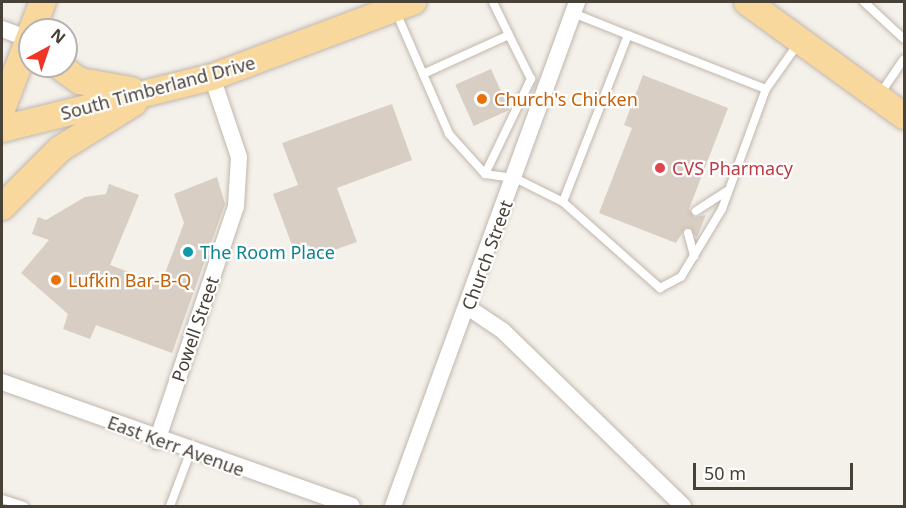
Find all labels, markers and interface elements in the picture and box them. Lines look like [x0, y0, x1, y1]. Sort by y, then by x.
north arrow [18, 18, 78, 78]
text: N [46, 23, 70, 48]
street label: South Timberland Drive [58, 52, 258, 124]
place label: Church's Chicken [494, 88, 638, 110]
marker: Church's Chicken [475, 92, 489, 106]
place label: CVS Pharmacy [672, 157, 793, 179]
marker: CVS Pharmacy [653, 161, 667, 175]
street label: Church Street [457, 197, 517, 313]
place label: The Room Place [200, 241, 335, 263]
marker: The Room Place [181, 245, 195, 259]
place label: Lufkin Bar-B-Q [68, 269, 191, 291]
marker: Lufkin Bar-B-Q [49, 273, 63, 287]
street label: Powell Street [167, 274, 223, 384]
street label: East Kerr Avenue [105, 411, 247, 481]
scale bar [696, 451, 856, 489]
text: 50 m [704, 461, 746, 485]

